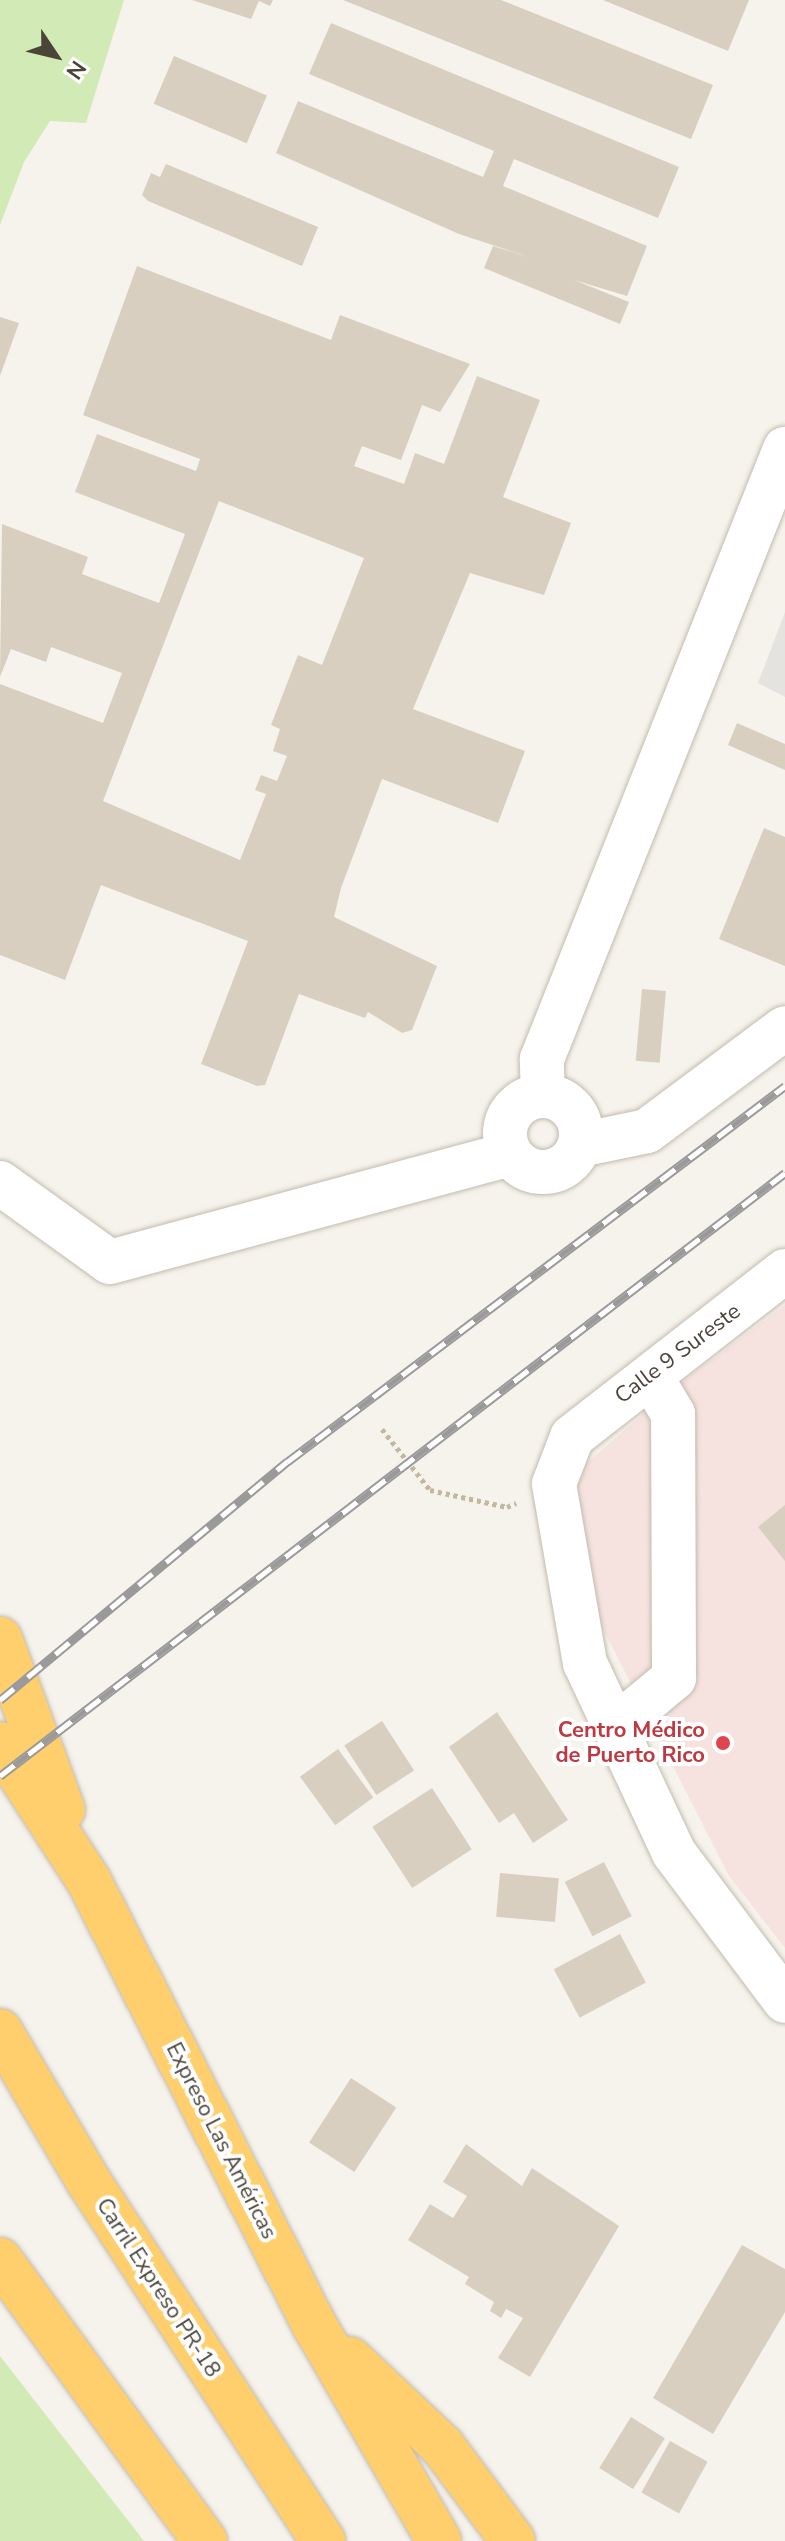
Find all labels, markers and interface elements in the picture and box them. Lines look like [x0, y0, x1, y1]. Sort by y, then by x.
north arrow [16, 16, 96, 96]
text: N [59, 54, 93, 85]
street label: Calle 9 Sureste [610, 1298, 746, 1410]
place label: Centro Médico de Puerto Rico [555, 1717, 705, 1768]
marker: Centro Médico de Puerto Rico [712, 1732, 734, 1754]
street label: Expreso Las Américas [160, 2038, 282, 2244]
street label: Carril Expreso PR-18 [90, 2193, 226, 2383]

